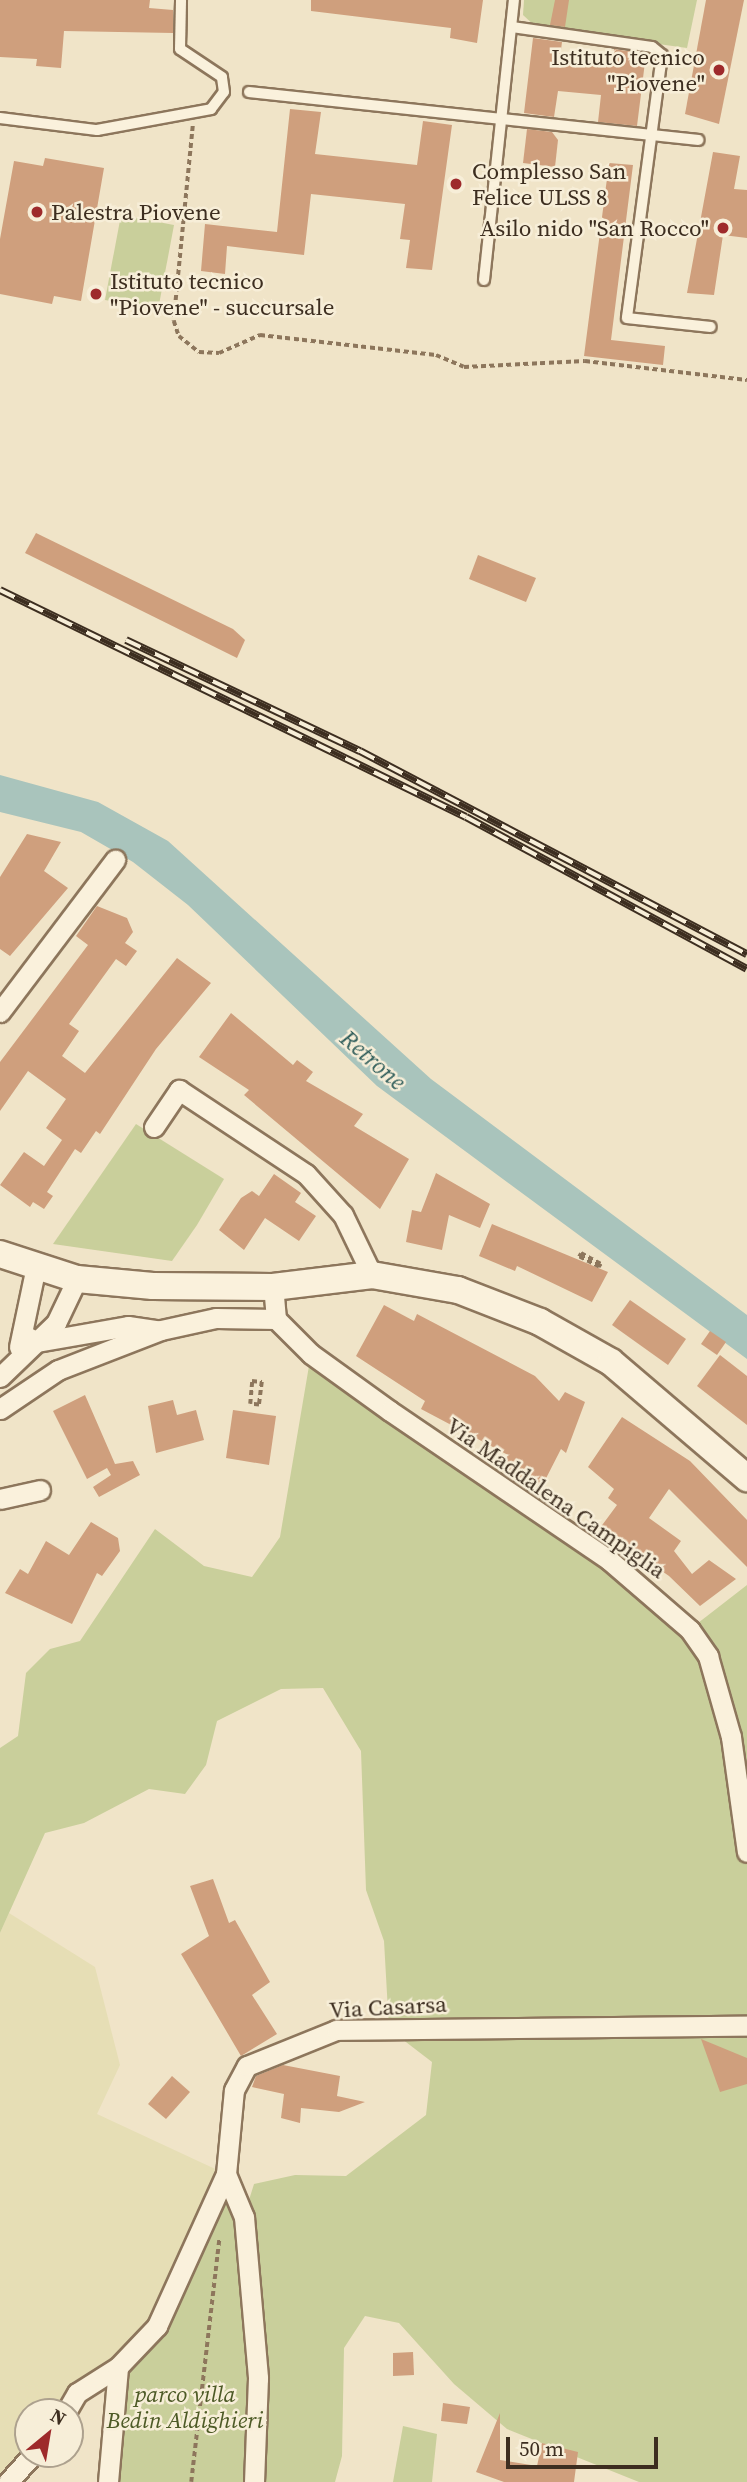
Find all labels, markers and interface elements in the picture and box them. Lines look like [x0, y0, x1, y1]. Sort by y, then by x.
place label: Istituto tecnico "Piovene" [551, 43, 705, 97]
marker: Istituto tecnico "Piovene" [711, 62, 727, 78]
place label: Complesso San Felice ULSS 8 [472, 157, 627, 211]
marker: Complesso San Felice ULSS 8 [446, 174, 466, 194]
place label: Palestra Piovene [51, 198, 221, 226]
marker: Palestra Piovene [29, 204, 45, 220]
place label: Asilo nido "San Rocco" [480, 214, 709, 242]
marker: Asilo nido "San Rocco" [715, 220, 731, 236]
place label: Istituto tecnico "Piovene" - succursale [110, 267, 334, 321]
marker: Istituto tecnico "Piovene" - succursale [88, 286, 104, 302]
water label: Retrone [334, 1024, 412, 1096]
street label: Via Maddalena Campiglia [441, 1412, 671, 1584]
street label: Via Casarsa [329, 1990, 447, 2024]
park label: parco villa Bedin Aldighieri [107, 2380, 263, 2434]
north arrow [14, 2398, 84, 2468]
text: N [46, 2402, 71, 2431]
scale bar [509, 2422, 661, 2466]
text: 50 m [519, 2434, 564, 2463]

